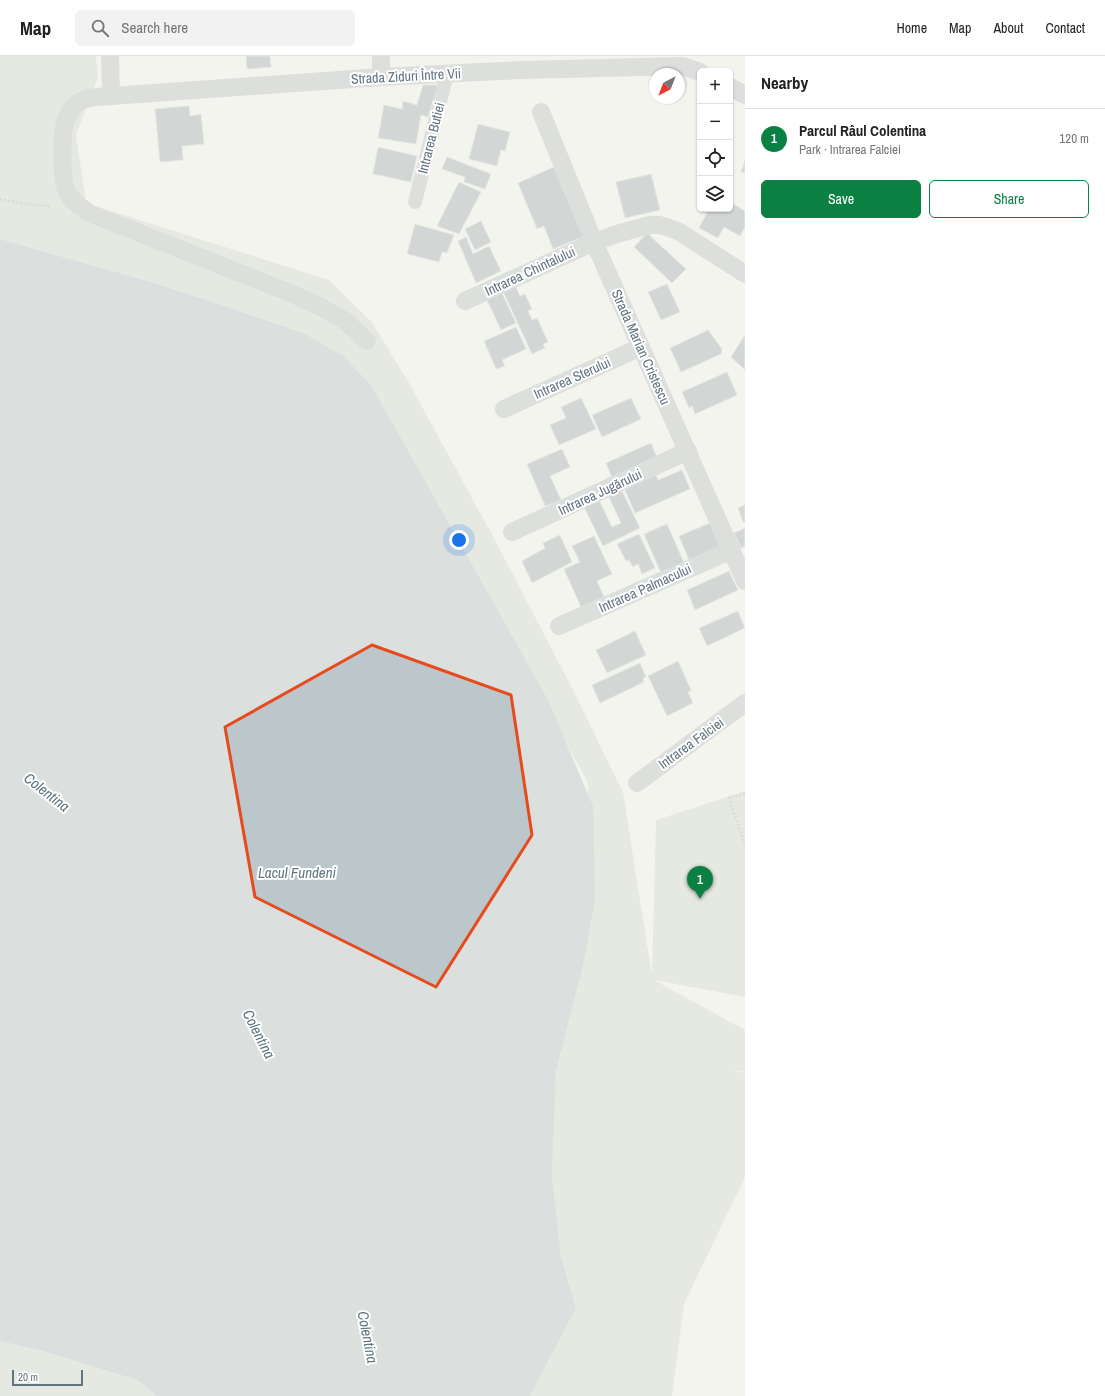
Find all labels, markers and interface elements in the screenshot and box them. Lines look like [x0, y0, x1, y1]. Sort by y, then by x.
search box [75, 10, 355, 46]
text: Map [20, 15, 51, 41]
icon: search [89, 17, 111, 39]
text: Search here [121, 17, 188, 38]
text: Home [896, 19, 927, 37]
text: Map [949, 19, 971, 37]
text: About [993, 19, 1023, 37]
text: Contact [1045, 19, 1085, 37]
street label: Strada Ziduri Între Vii [350, 64, 462, 88]
north arrow [649, 68, 685, 104]
map controls [697, 68, 733, 212]
button: + [697, 68, 733, 104]
text: Nearby [761, 71, 808, 94]
street label: Intrarea Butiei [413, 101, 449, 175]
button: − [697, 104, 733, 140]
text: Parcul Râul Colentina [799, 120, 926, 141]
text: 1 [771, 130, 777, 147]
text: 120 m [1059, 130, 1089, 147]
button: locate [697, 140, 733, 176]
text: Park · Intrarea Falciei [799, 141, 901, 158]
button: layers [697, 176, 733, 212]
button: Save [761, 180, 921, 218]
button: Share [929, 180, 1089, 218]
street label: Intrarea Chintalului [482, 242, 578, 300]
street label: Strada Marian Cristescu [607, 287, 675, 407]
street label: Intrarea Sterului [531, 353, 613, 403]
street label: Intrarea Jugărului [555, 465, 645, 519]
your location [449, 530, 469, 550]
street label: Intrarea Palmacului [596, 560, 694, 616]
street label: Intrarea Falciei [655, 713, 727, 773]
water label: Colentina [20, 768, 74, 817]
water label: Lacul Fundeni [258, 862, 337, 883]
pin: 1 [687, 866, 713, 899]
water label: Colentina [238, 1006, 280, 1062]
water label: Colentina [353, 1309, 383, 1365]
scale bar [12, 1368, 83, 1387]
text: 20 m [18, 1370, 38, 1384]

